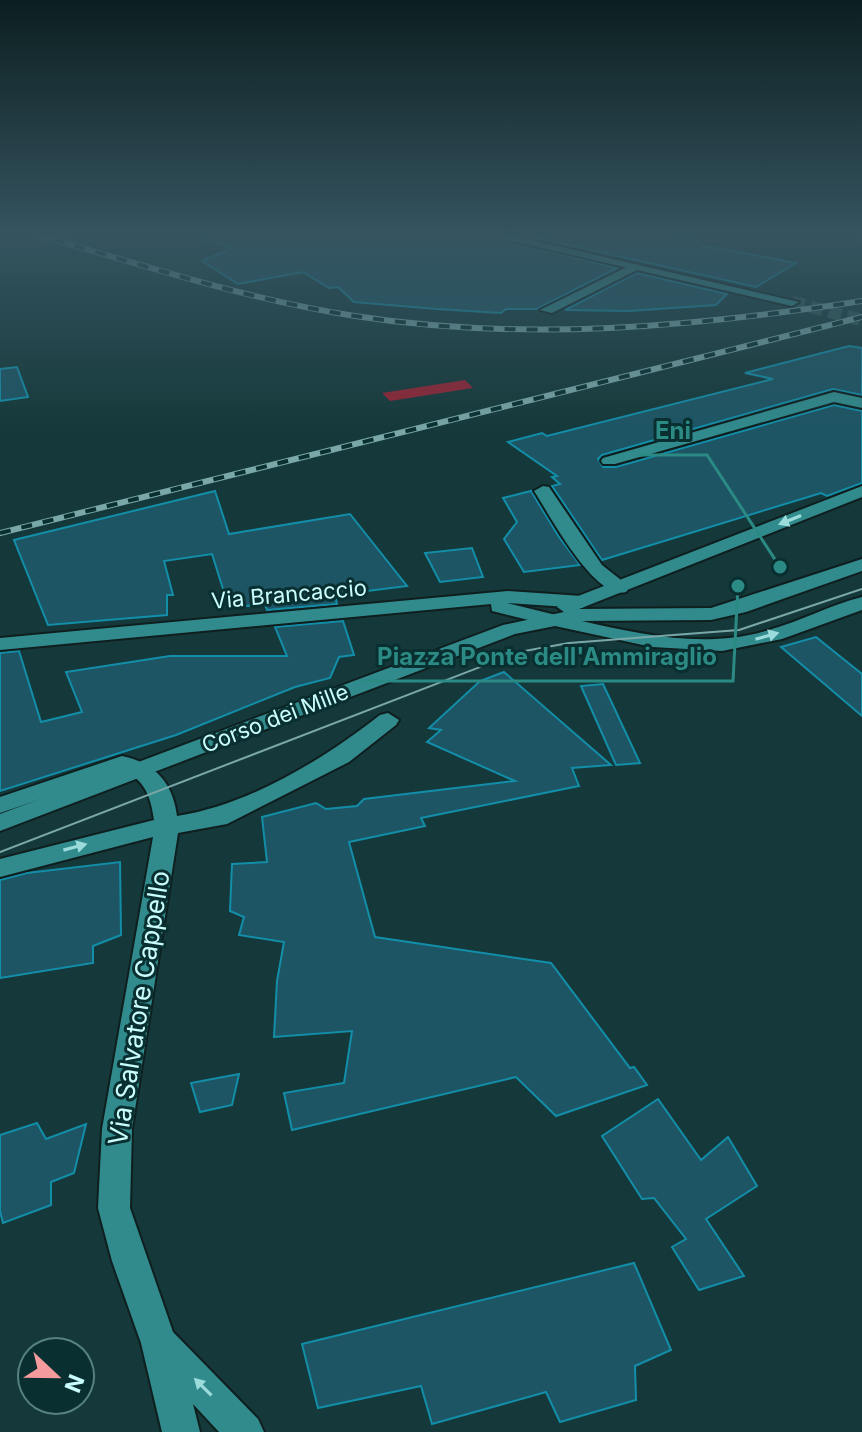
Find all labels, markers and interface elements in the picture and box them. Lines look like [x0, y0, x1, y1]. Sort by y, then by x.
callout: Eni [639, 407, 707, 455]
text: Eni [655, 416, 691, 445]
one-way arrow [778, 514, 802, 527]
street label: Via Brancaccio [210, 574, 368, 614]
one-way arrow [755, 629, 779, 642]
callout: Piazza Ponte dell'Ammiraglio [361, 633, 733, 681]
text: Piazza Ponte dell'Ammiraglio [377, 642, 717, 671]
street label: Corso dei Mille [198, 678, 352, 758]
one-way arrow [63, 841, 88, 853]
street label: Via Salvatore Cappello [102, 869, 176, 1147]
north arrow [16, 1336, 96, 1416]
text: N [59, 1371, 90, 1396]
one-way arrow [194, 1378, 213, 1396]

